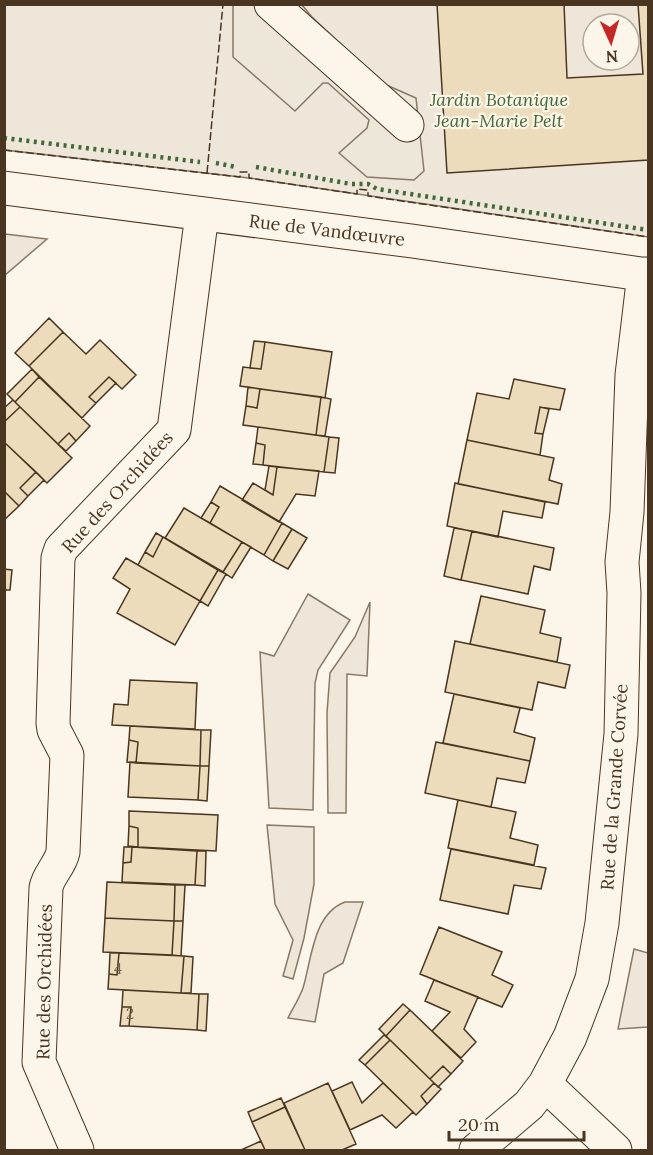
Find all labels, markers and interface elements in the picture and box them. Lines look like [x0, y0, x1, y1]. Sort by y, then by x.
north arrow [581, 12, 641, 72]
text: N [605, 47, 619, 67]
park label: Jardin Botanique Jean-Marie Pelt [429, 88, 568, 132]
street label: Rue de Vandœuvre [248, 209, 407, 251]
street label: Rue des Orchidées [56, 426, 178, 558]
street label: Rue de la Grande Corvée [595, 683, 633, 891]
street label: Rue des Orchidées [31, 904, 57, 1060]
house number: 4 [114, 959, 122, 978]
house number: 2 [126, 1004, 134, 1023]
scale bar [449, 1104, 584, 1142]
text: 20 m [458, 1113, 500, 1136]

